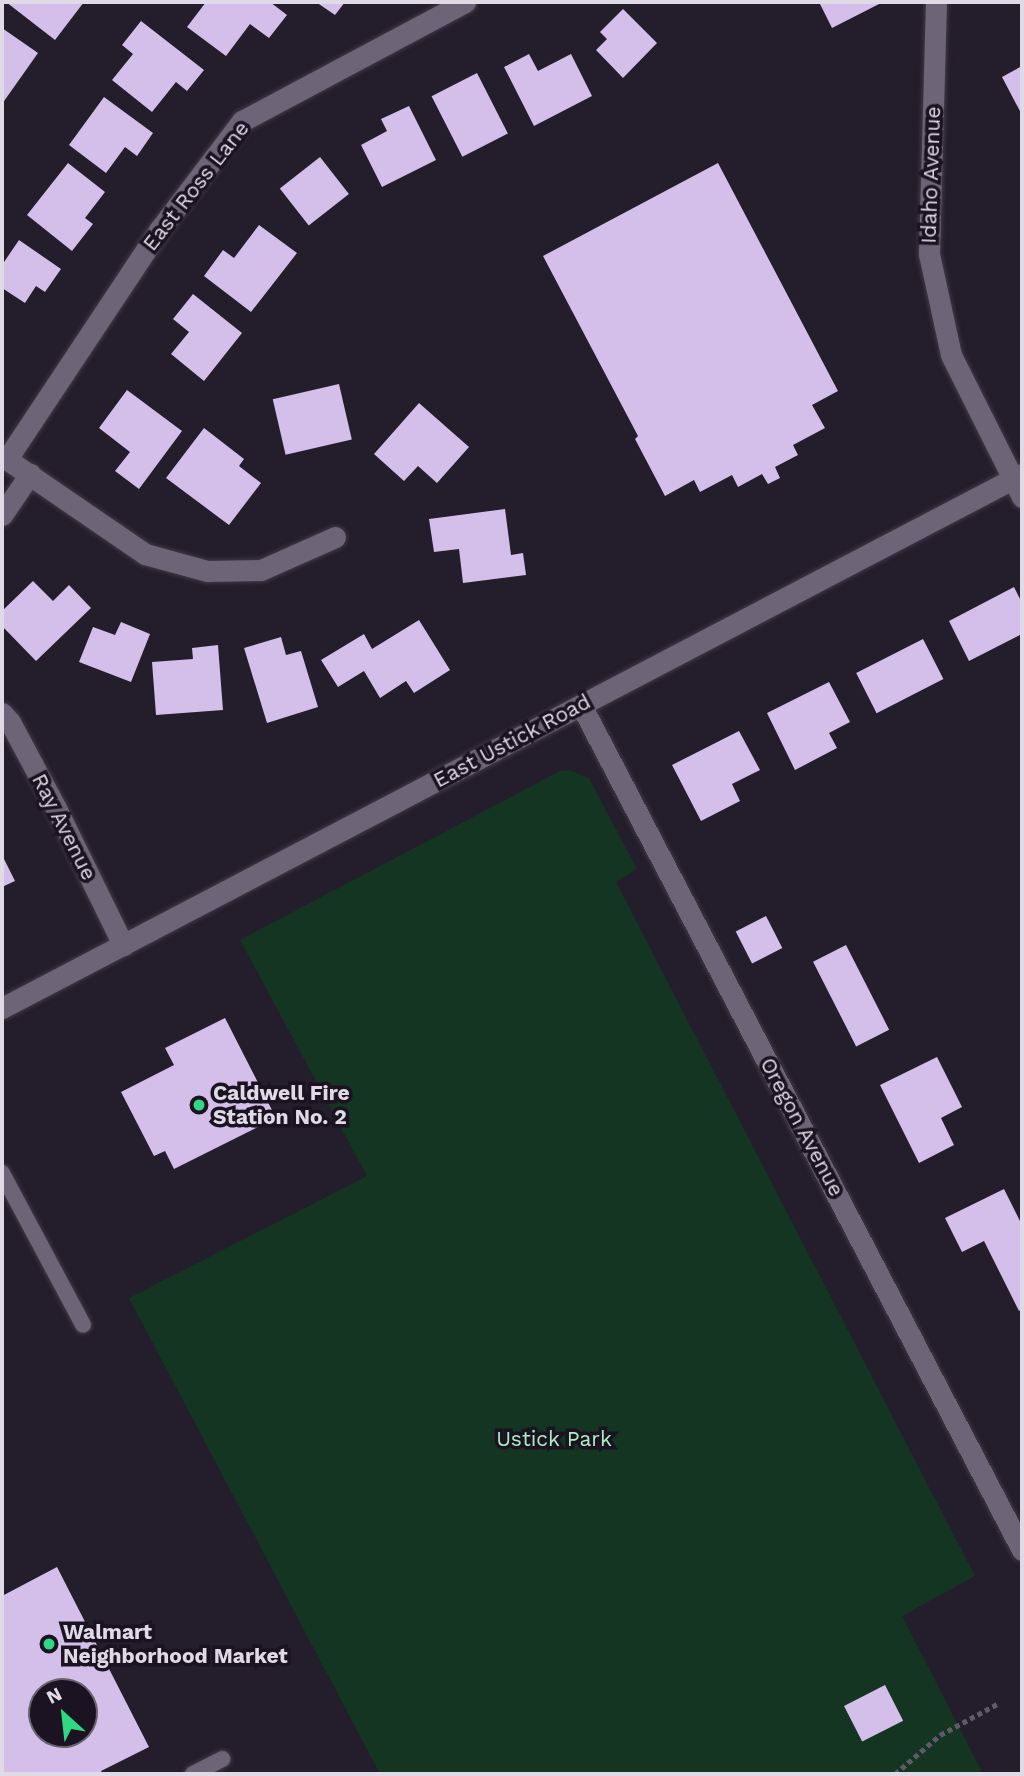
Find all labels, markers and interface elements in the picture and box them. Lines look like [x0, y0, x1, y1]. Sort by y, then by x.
street label: Idaho Avenue [916, 106, 946, 244]
street label: East Ross Lane [138, 116, 254, 256]
street label: East Ustick Road [429, 689, 595, 793]
street label: Ray Avenue [26, 769, 102, 885]
street label: Oregon Avenue [755, 1053, 849, 1201]
place label: Caldwell Fire Station No. 2 [213, 1080, 350, 1130]
marker: Caldwell Fire Station No. 2 [191, 1097, 207, 1113]
park label: Ustick Park [496, 1426, 612, 1452]
place label: Walmart Neighborhood Market [63, 1619, 288, 1669]
marker: Walmart Neighborhood Market [41, 1636, 57, 1652]
north arrow [28, 1678, 98, 1748]
text: N [43, 1682, 66, 1709]

